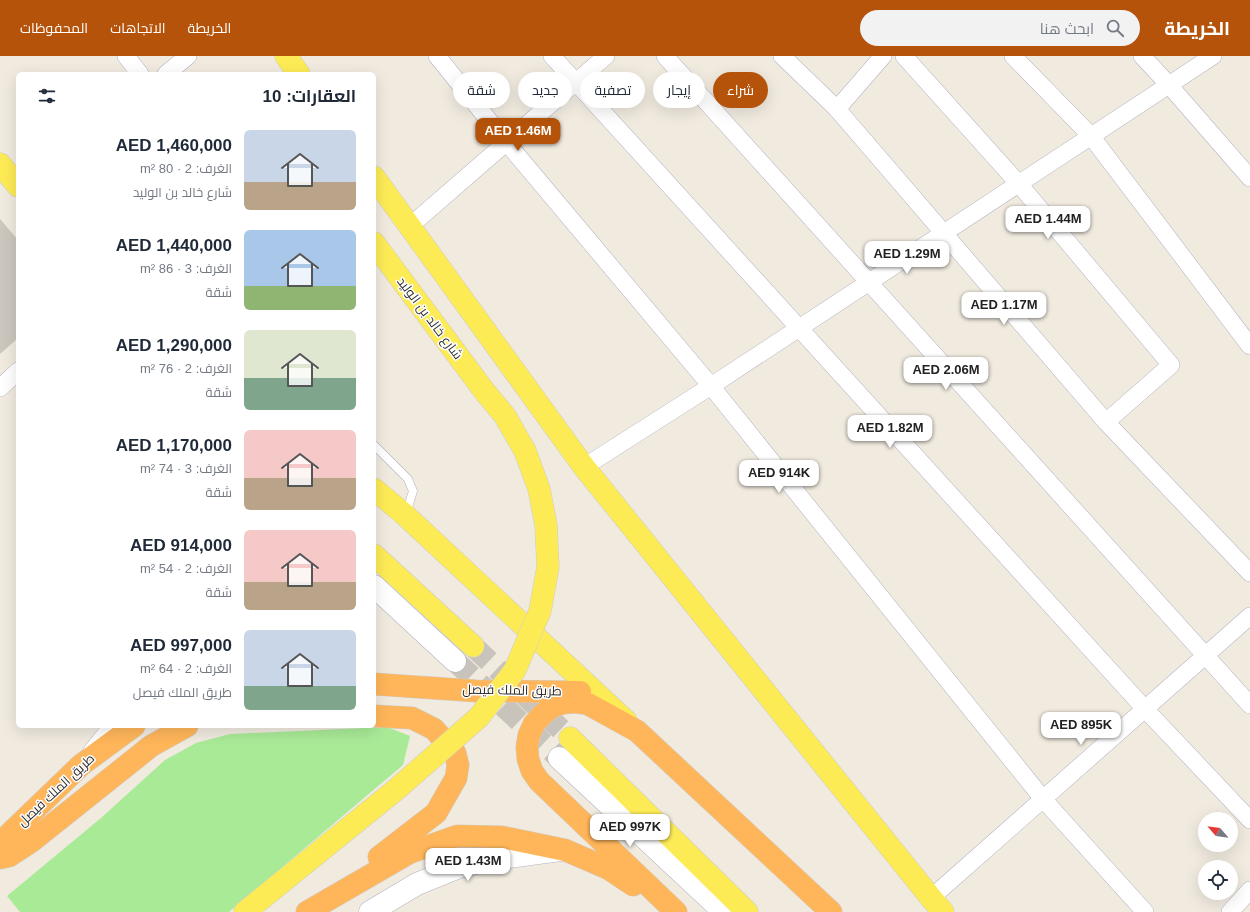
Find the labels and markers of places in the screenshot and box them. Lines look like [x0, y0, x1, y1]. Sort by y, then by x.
pin: AED 1.46M [472, 118, 564, 152]
pin: AED 1.44M [1002, 206, 1094, 240]
pin: AED 1.29M [861, 241, 953, 275]
pin: AED 1.17M [958, 292, 1050, 326]
pin: AED 2.06M [900, 357, 992, 391]
pin: AED 1.82M [844, 415, 936, 449]
pin: AED 914K [738, 460, 820, 494]
pin: AED 895K [1040, 712, 1122, 746]
pin: AED 997K [589, 814, 671, 848]
pin: AED 1.43M [422, 848, 514, 882]

